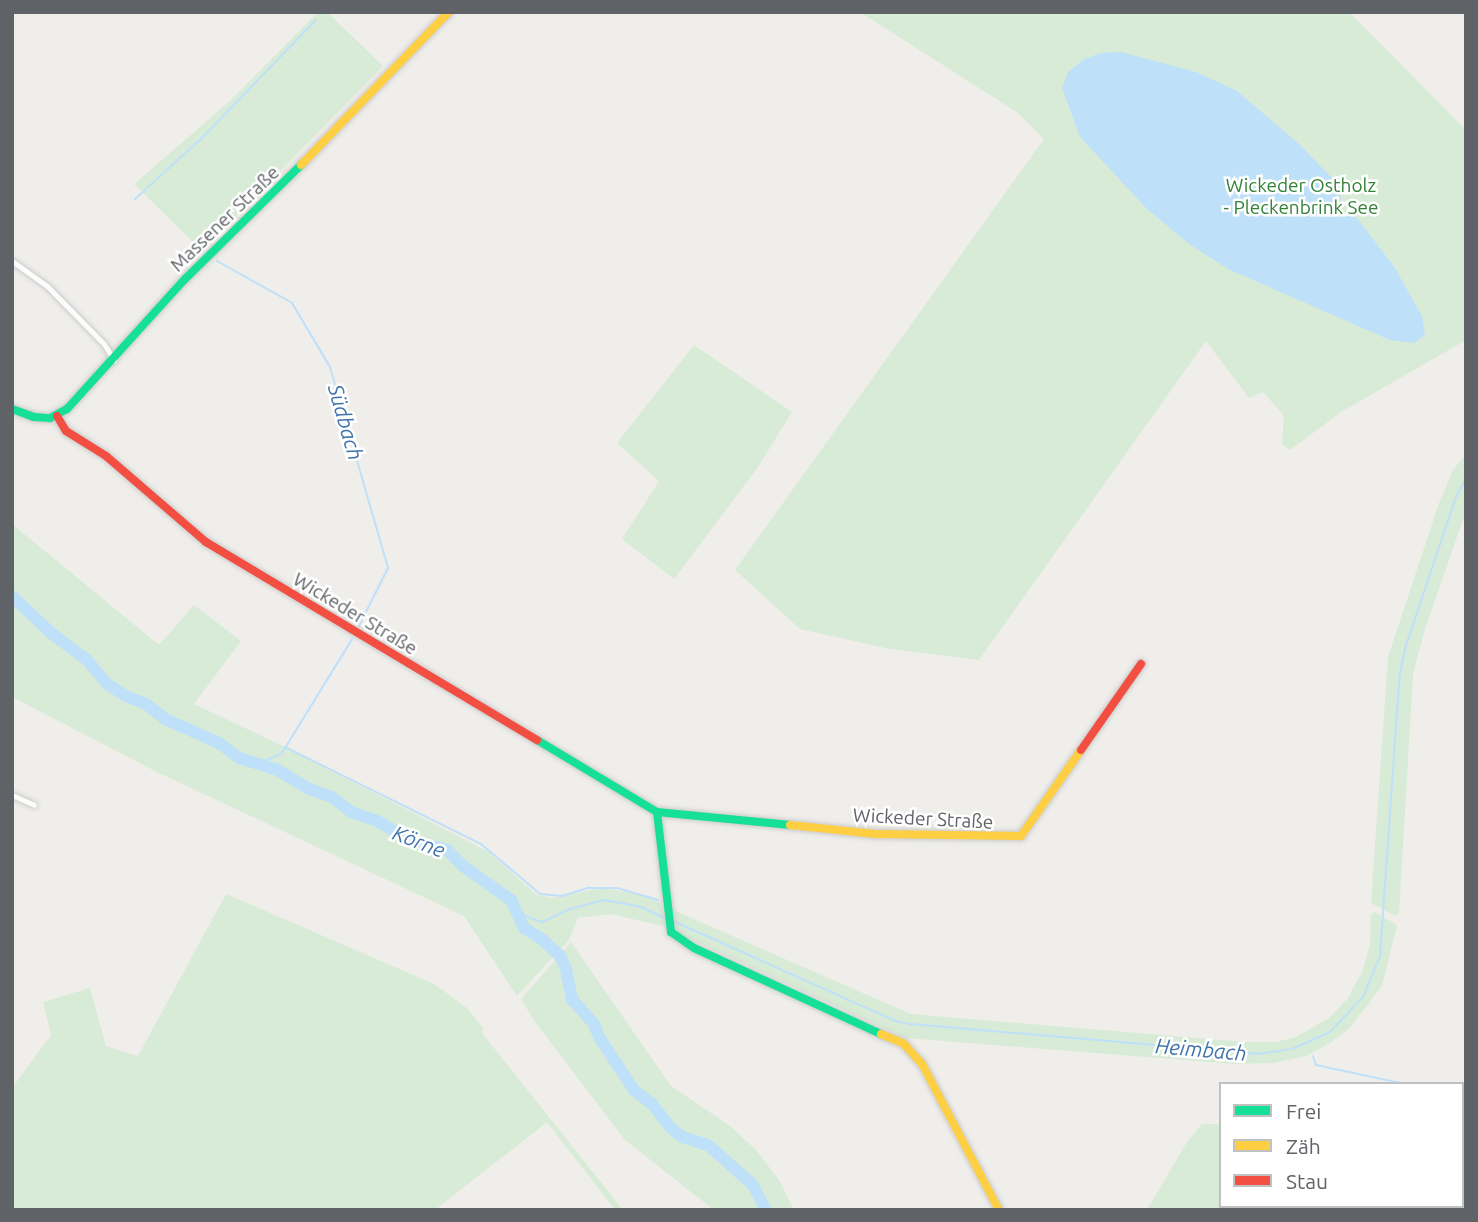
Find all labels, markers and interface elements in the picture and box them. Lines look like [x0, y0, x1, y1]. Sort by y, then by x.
street label: Massener Straße [166, 161, 284, 277]
park label: Wickeder Ostholz - Pleckenbrink See [1224, 175, 1378, 219]
water label: Südbach [323, 381, 369, 463]
street label: Wickeder Straße [289, 568, 421, 660]
street label: Wickeder Straße [852, 804, 994, 834]
water label: Körne [389, 820, 449, 862]
water label: Heimbach [1154, 1032, 1248, 1066]
legend [1219, 1082, 1464, 1208]
text: Frei [1286, 1099, 1321, 1123]
text: Zäh [1286, 1134, 1321, 1158]
text: Stau [1286, 1169, 1328, 1193]

